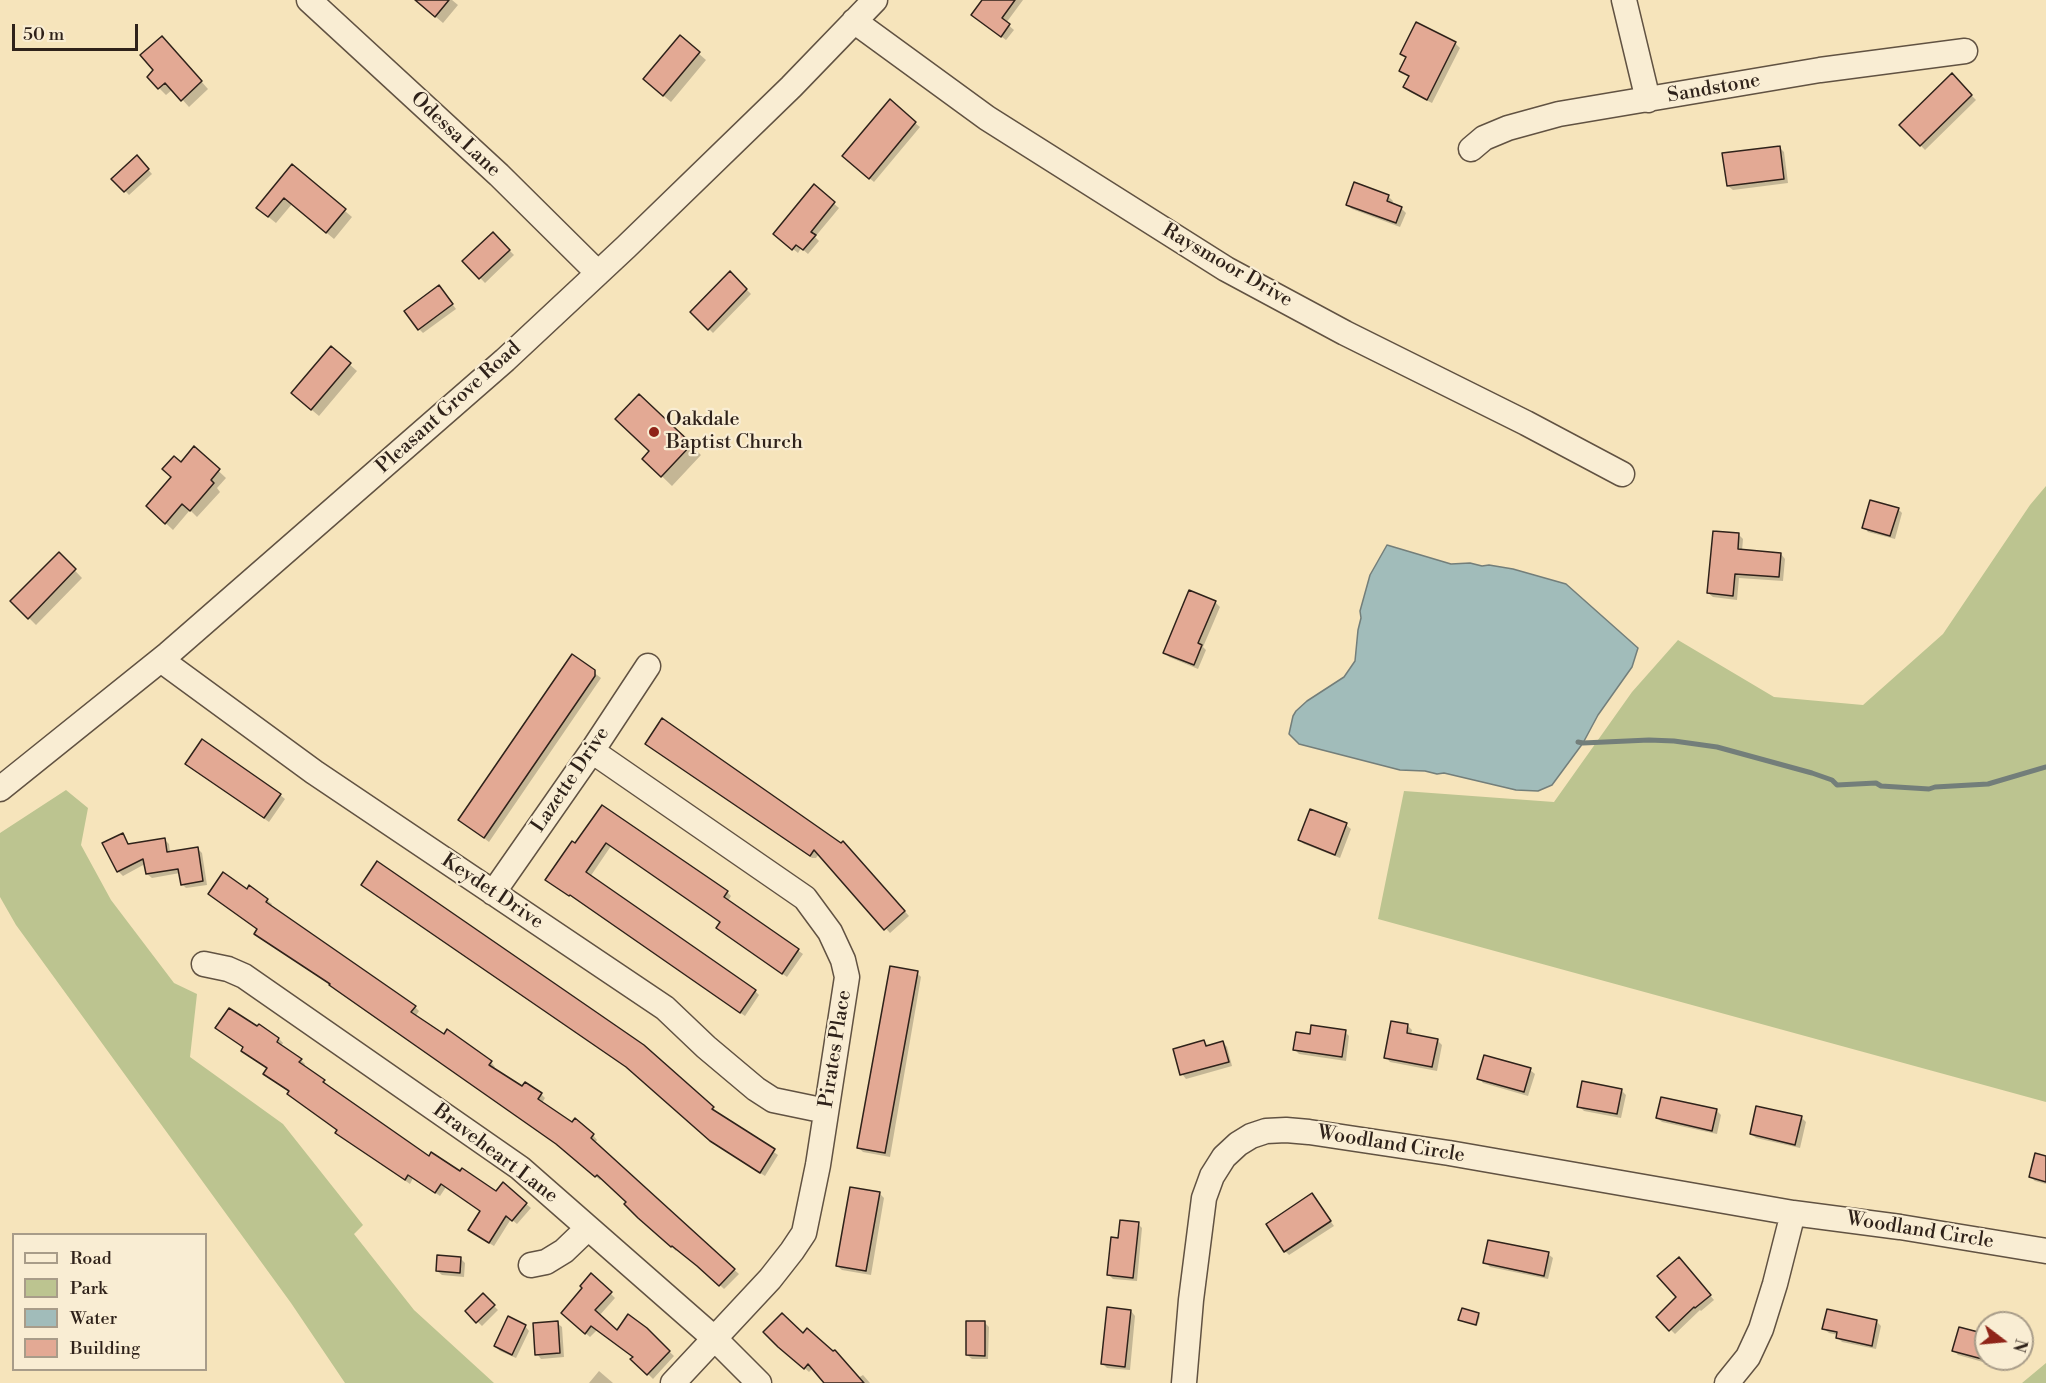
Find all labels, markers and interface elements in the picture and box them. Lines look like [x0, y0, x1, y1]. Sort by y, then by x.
scale bar [15, 12, 141, 50]
text: 50 m [23, 23, 64, 46]
street label: Sandstone [1666, 69, 1762, 109]
street label: Odessa Lane [405, 87, 505, 183]
street label: Raysmoor Drive [1158, 219, 1296, 313]
street label: Pleasant Grove Road [372, 337, 526, 479]
place label: Oakdale Baptist Church [666, 408, 803, 455]
marker: Oakdale Baptist Church [647, 425, 661, 439]
street label: Lazette Drive [527, 723, 615, 837]
street label: Keydet Drive [437, 849, 547, 935]
street label: Pirates Place [815, 988, 857, 1110]
street label: Braveheart Lane [428, 1099, 562, 1209]
street label: Woodland Circle [1316, 1122, 1466, 1168]
street label: Woodland Circle [1845, 1208, 1995, 1254]
legend [12, 1233, 207, 1371]
text: Road [70, 1247, 112, 1270]
text: Park [70, 1277, 107, 1300]
text: Water [70, 1307, 117, 1330]
north arrow [1974, 1311, 2034, 1371]
text: Building [70, 1337, 140, 1360]
text: N [2008, 1337, 2031, 1354]

